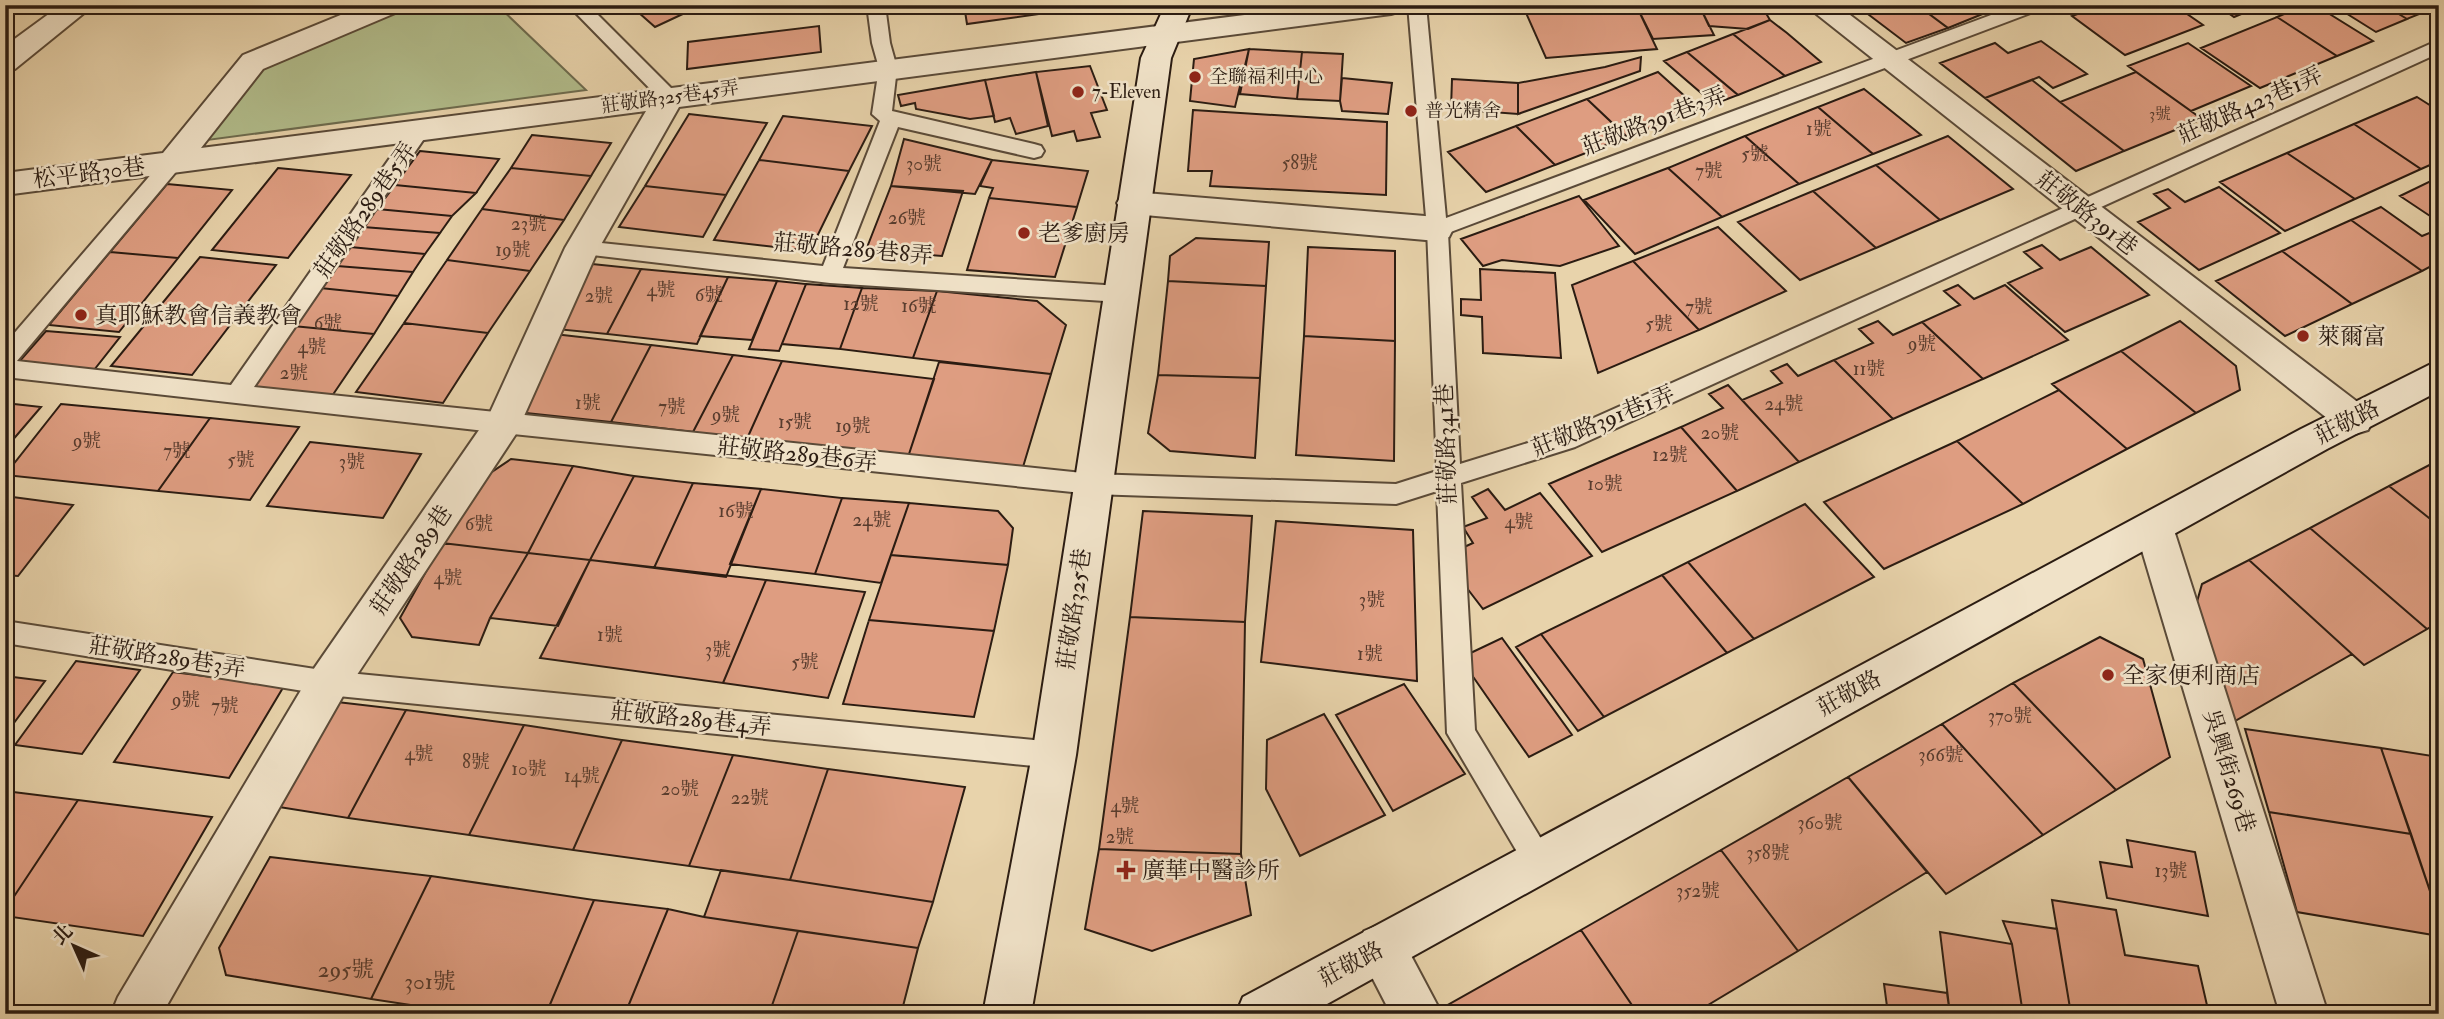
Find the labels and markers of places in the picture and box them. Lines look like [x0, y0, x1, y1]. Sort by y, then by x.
place label: 全聯福利中心 [1209, 65, 1323, 89]
marker: 全聯福利中心 [1187, 69, 1203, 85]
place label: 7-Eleven [1092, 80, 1161, 104]
marker: 7-Eleven [1070, 84, 1086, 100]
place label: 普光精舍 [1425, 99, 1501, 123]
marker: 普光精舍 [1403, 103, 1419, 119]
place label: 老爹廚房 [1038, 219, 1130, 248]
marker: 老爹廚房 [1016, 225, 1032, 241]
place label: 真耶穌教會信義教會 [95, 301, 302, 330]
marker: 真耶穌教會信義教會 [73, 307, 89, 323]
place label: 萊爾富 [2317, 322, 2386, 351]
marker: 萊爾富 [2295, 328, 2311, 344]
place label: 全家便利商店 [2122, 661, 2260, 690]
marker: 全家便利商店 [2100, 667, 2116, 683]
place label: 廣華中醫診所 [1142, 856, 1280, 885]
marker: 廣華中醫診所 [1116, 860, 1136, 880]

